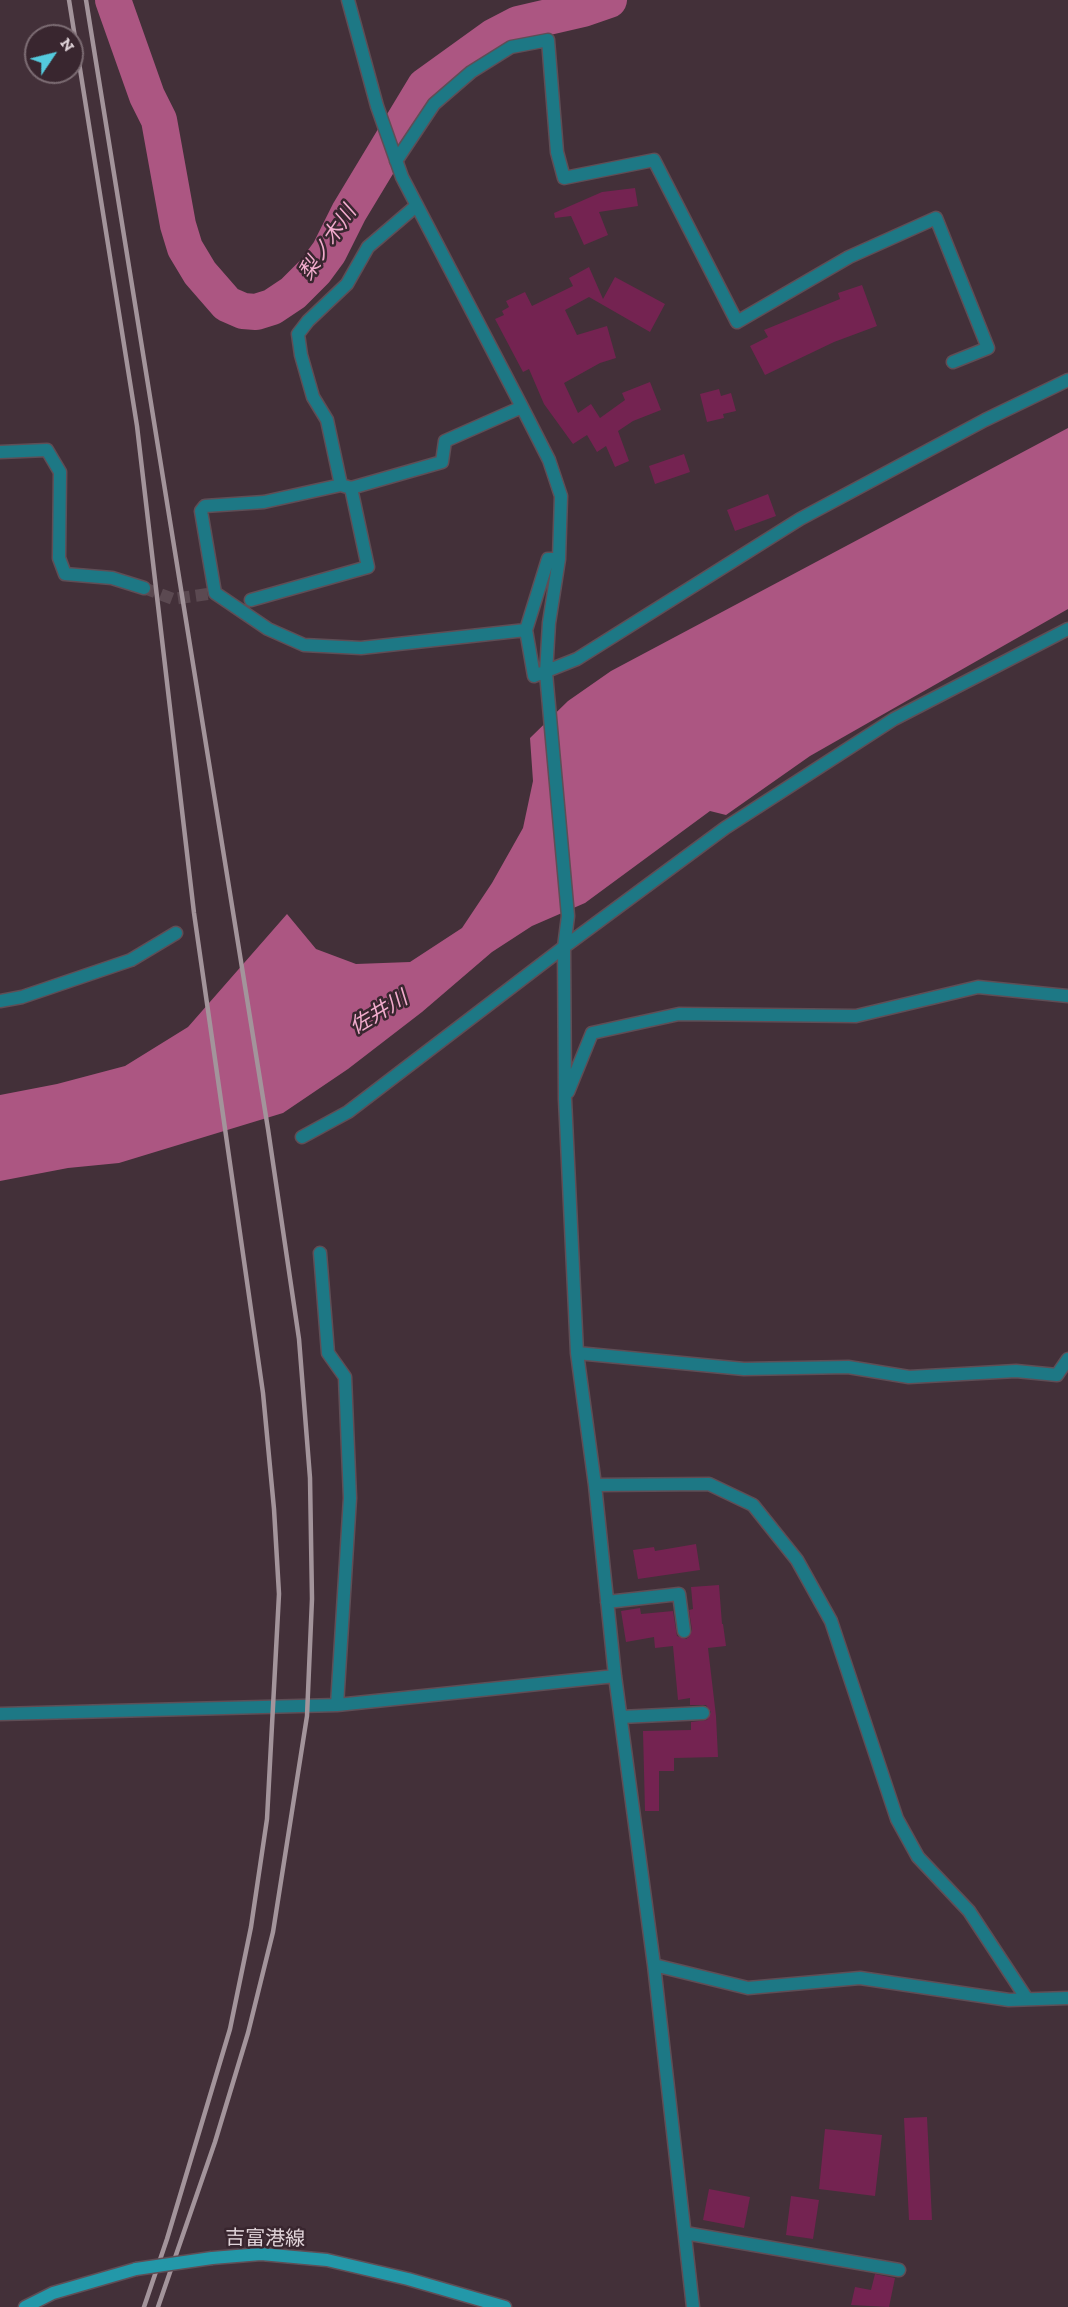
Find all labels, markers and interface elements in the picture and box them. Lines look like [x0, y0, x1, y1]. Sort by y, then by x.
north arrow [24, 24, 84, 84]
text: N [56, 34, 79, 55]
water label: 梨ノ木川 [294, 201, 362, 285]
water label: 佐井川 [346, 986, 412, 1040]
street label: 吉富港線 [225, 2226, 305, 2252]

